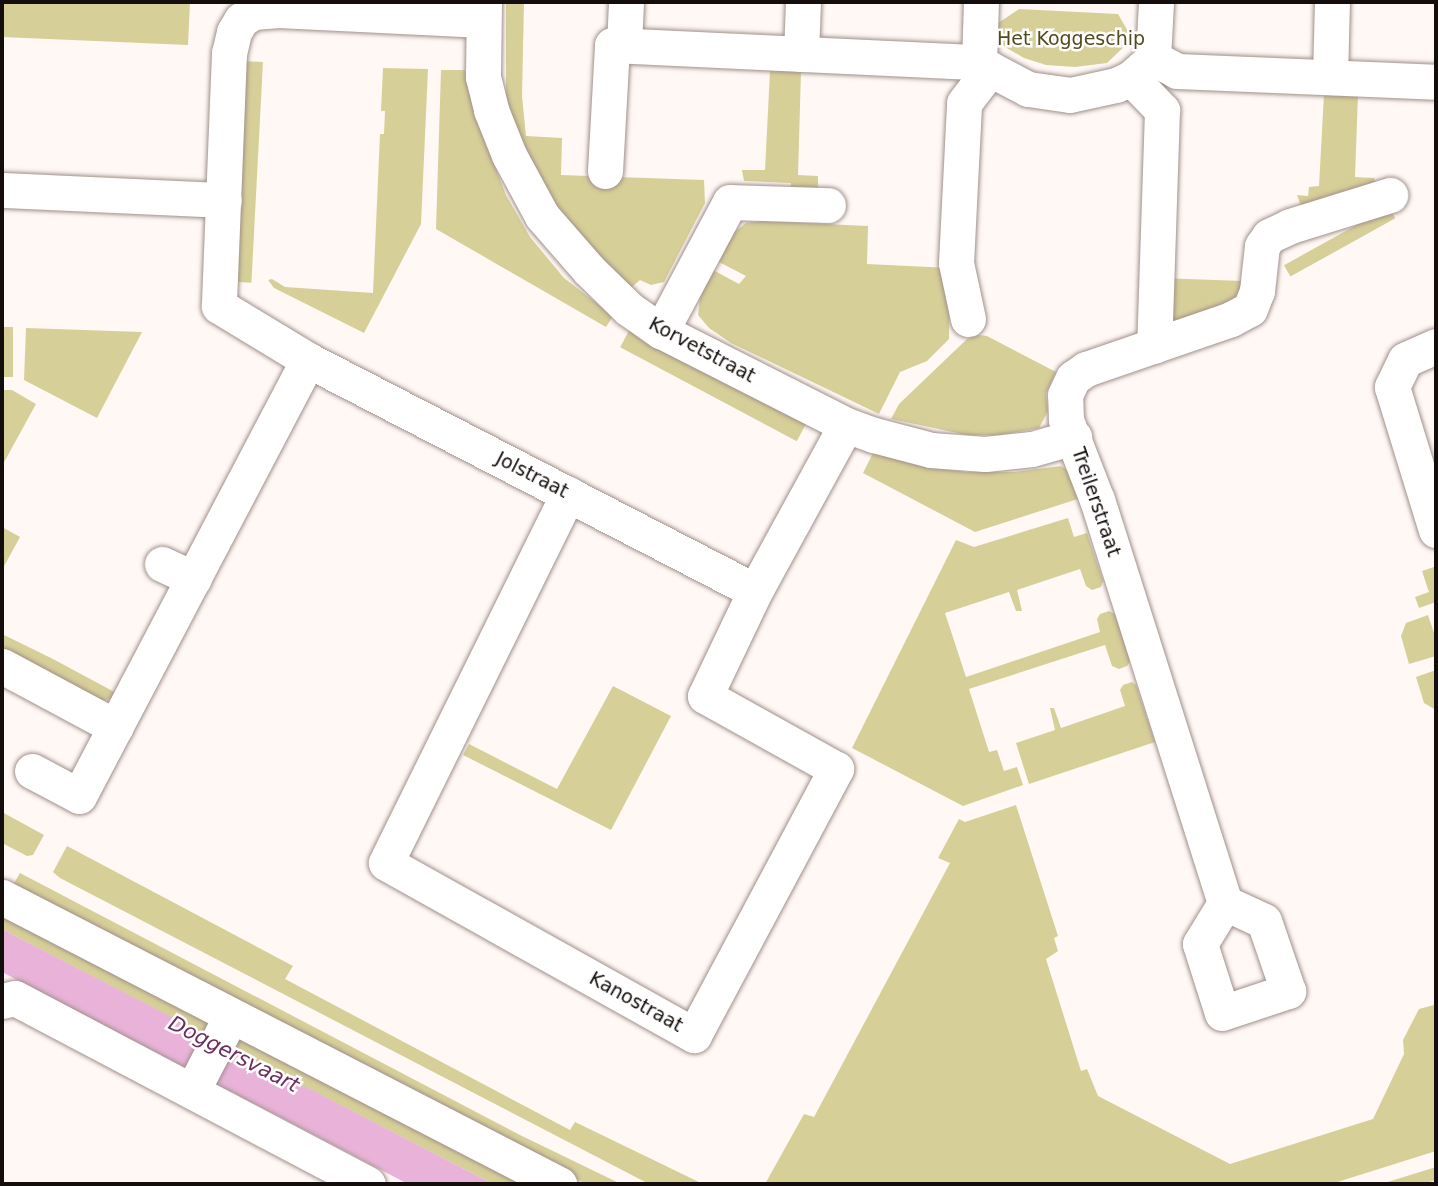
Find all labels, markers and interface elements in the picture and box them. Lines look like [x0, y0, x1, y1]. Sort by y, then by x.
park label: Het Koggeschip [997, 28, 1145, 50]
street label: Korvetstraat [645, 312, 759, 388]
street label: Treilerstraat [1067, 444, 1125, 560]
street label: Jolstraat [492, 447, 572, 503]
street label: Kanostraat [585, 967, 687, 1037]
water label: Doggersvaart [164, 1010, 304, 1098]

